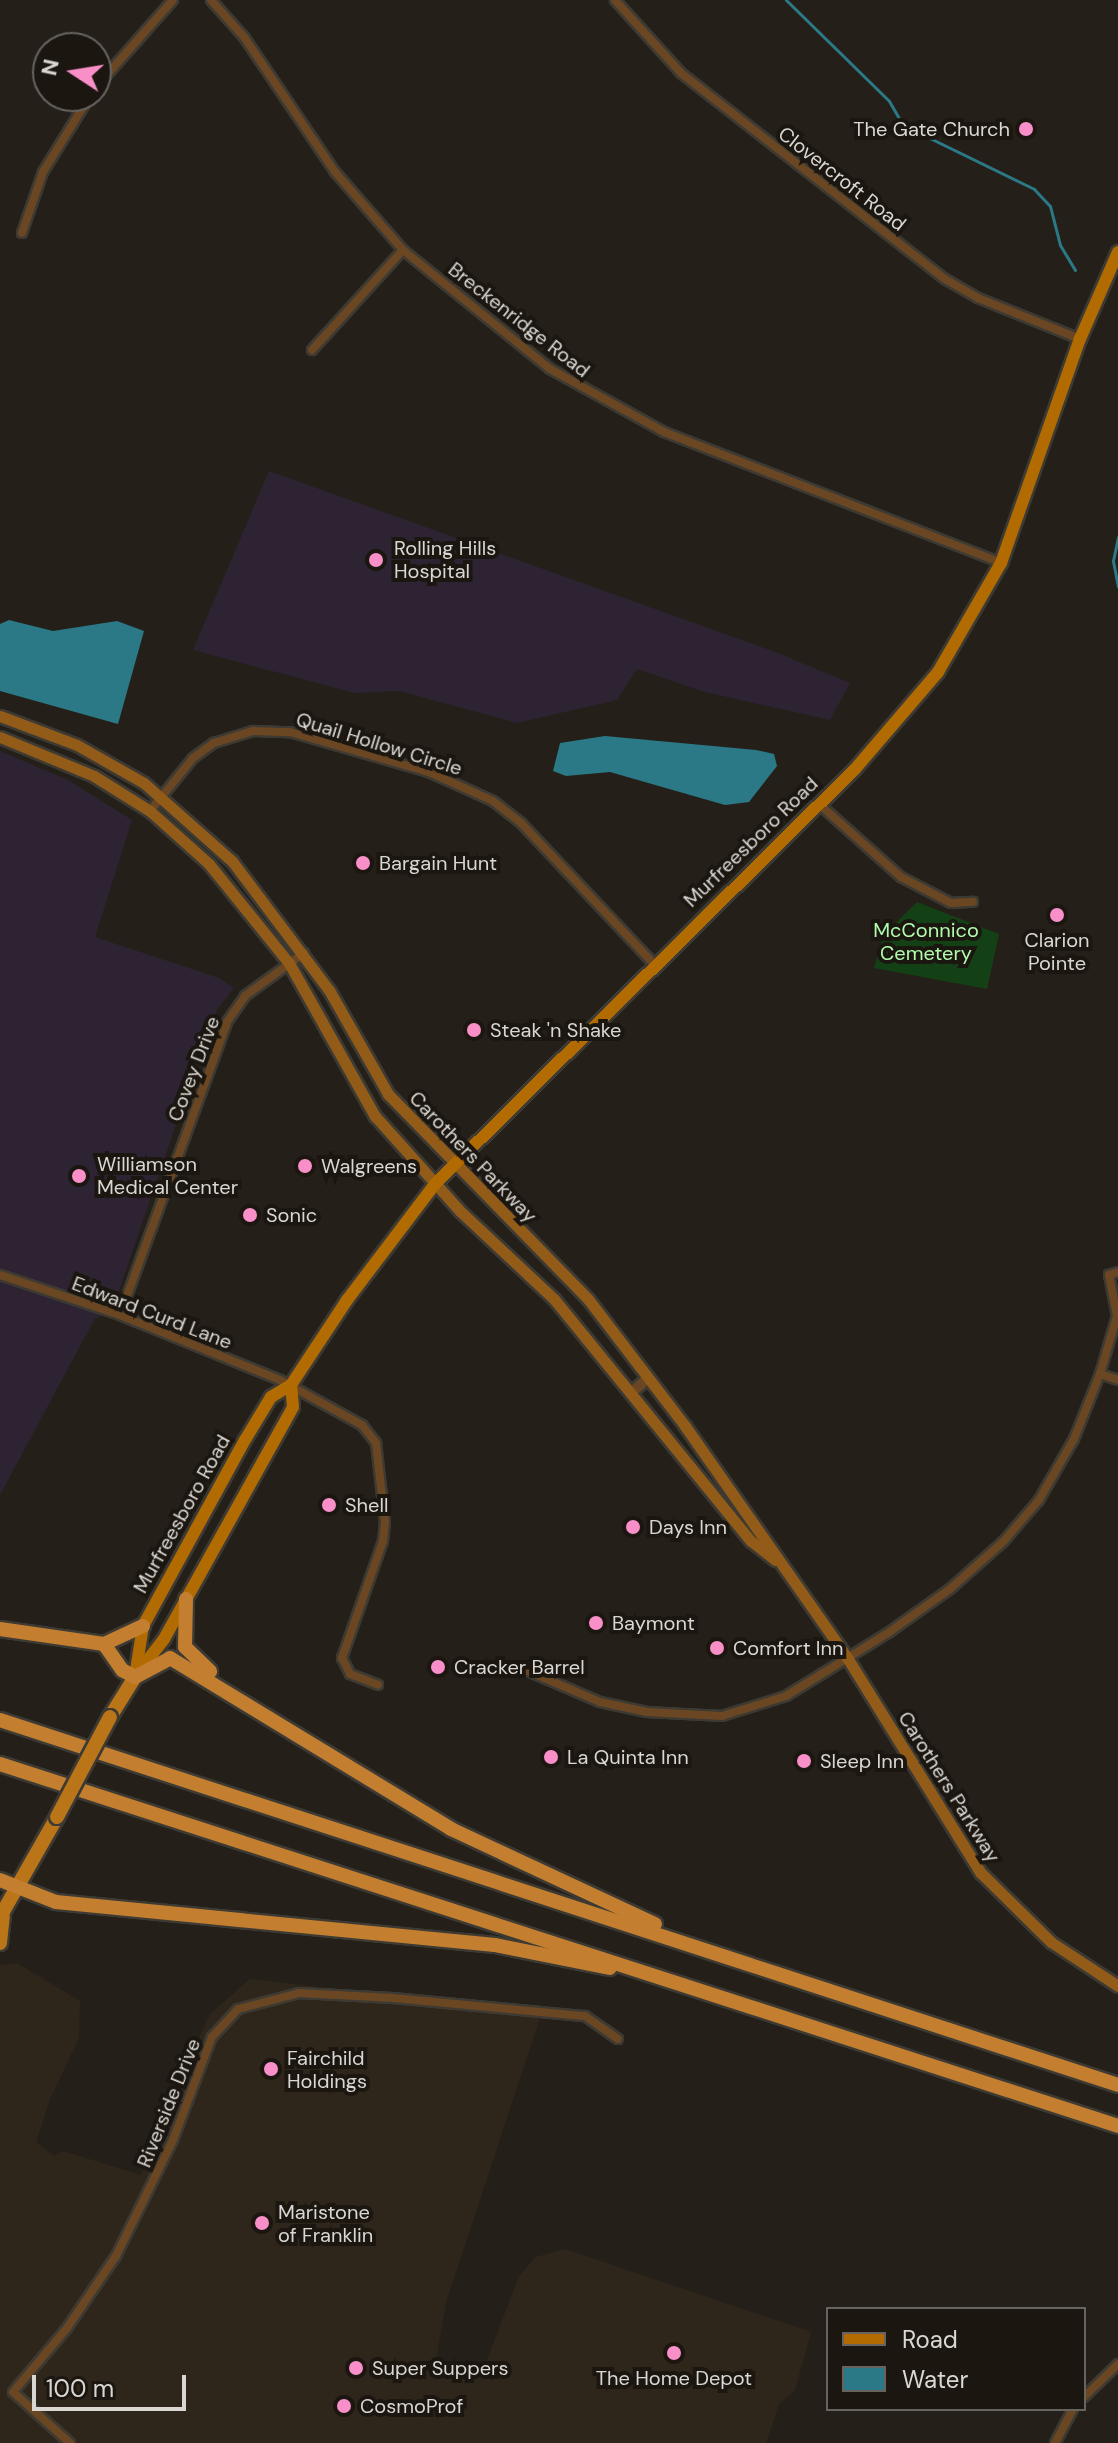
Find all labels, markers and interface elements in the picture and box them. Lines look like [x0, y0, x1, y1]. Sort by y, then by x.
north arrow [32, 32, 112, 112]
text: N [34, 56, 66, 78]
place label: The Gate Church [853, 117, 1010, 141]
marker: The Gate Church [1017, 120, 1035, 138]
street label: Clovercroft Road [773, 122, 911, 236]
street label: Breckenridge Road [444, 257, 594, 383]
place label: Rolling Hills Hospital [394, 536, 496, 583]
marker: Rolling Hills Hospital [365, 549, 387, 571]
street label: Quail Hollow Circle [293, 707, 465, 781]
street label: Murfreesboro Road [679, 772, 823, 912]
place label: Bargain Hunt [379, 851, 497, 875]
marker: Bargain Hunt [354, 854, 372, 872]
marker: Clarion Pointe [1048, 906, 1066, 924]
park label: McConnico Cemetery [873, 919, 979, 966]
place label: Clarion Pointe [1024, 928, 1090, 975]
street label: Covey Drive [163, 1013, 225, 1125]
place label: Steak 'n Shake [490, 1018, 621, 1042]
marker: Steak 'n Shake [465, 1021, 483, 1039]
street label: Carothers Parkway [404, 1086, 542, 1228]
place label: Williamson Medical Center [97, 1152, 238, 1199]
place label: Walgreens [321, 1154, 417, 1178]
marker: Walgreens [296, 1157, 314, 1175]
marker: Williamson Medical Center [68, 1165, 90, 1187]
place label: Sonic [266, 1203, 317, 1227]
marker: Sonic [241, 1206, 259, 1224]
street label: Edward Curd Lane [69, 1271, 235, 1355]
street label: Murfreesboro Road [129, 1431, 235, 1597]
place label: Shell [345, 1493, 388, 1517]
marker: Shell [320, 1496, 338, 1514]
place label: Days Inn [649, 1515, 727, 1539]
marker: Days Inn [624, 1518, 642, 1536]
place label: Baymont [612, 1611, 695, 1635]
marker: Baymont [587, 1614, 605, 1632]
place label: Comfort Inn [733, 1636, 843, 1660]
marker: Comfort Inn [708, 1639, 726, 1657]
place label: Cracker Barrel [454, 1655, 585, 1679]
marker: Cracker Barrel [429, 1658, 447, 1676]
street label: Carothers Parkway [893, 1707, 1005, 1867]
place label: La Quinta Inn [567, 1745, 689, 1769]
marker: La Quinta Inn [542, 1748, 560, 1766]
place label: Sleep Inn [820, 1749, 904, 1773]
marker: Sleep Inn [795, 1752, 813, 1770]
street label: Riverside Drive [132, 2035, 206, 2171]
place label: Fairchild Holdings [287, 2046, 367, 2093]
marker: Fairchild Holdings [262, 2060, 280, 2078]
place label: Maristone of Franklin [278, 2200, 373, 2247]
marker: Maristone of Franklin [253, 2214, 271, 2232]
legend [826, 2307, 1086, 2411]
text: Road [902, 2324, 958, 2355]
marker: The Home Depot [665, 2344, 683, 2362]
place label: Super Suppers [372, 2356, 509, 2380]
scale bar [36, 2359, 190, 2409]
marker: Super Suppers [347, 2359, 365, 2377]
text: Water [902, 2364, 968, 2395]
place label: The Home Depot [596, 2366, 752, 2390]
text: 100 m [46, 2373, 114, 2404]
place label: CosmoProf [360, 2394, 463, 2418]
marker: CosmoProf [335, 2397, 353, 2415]

